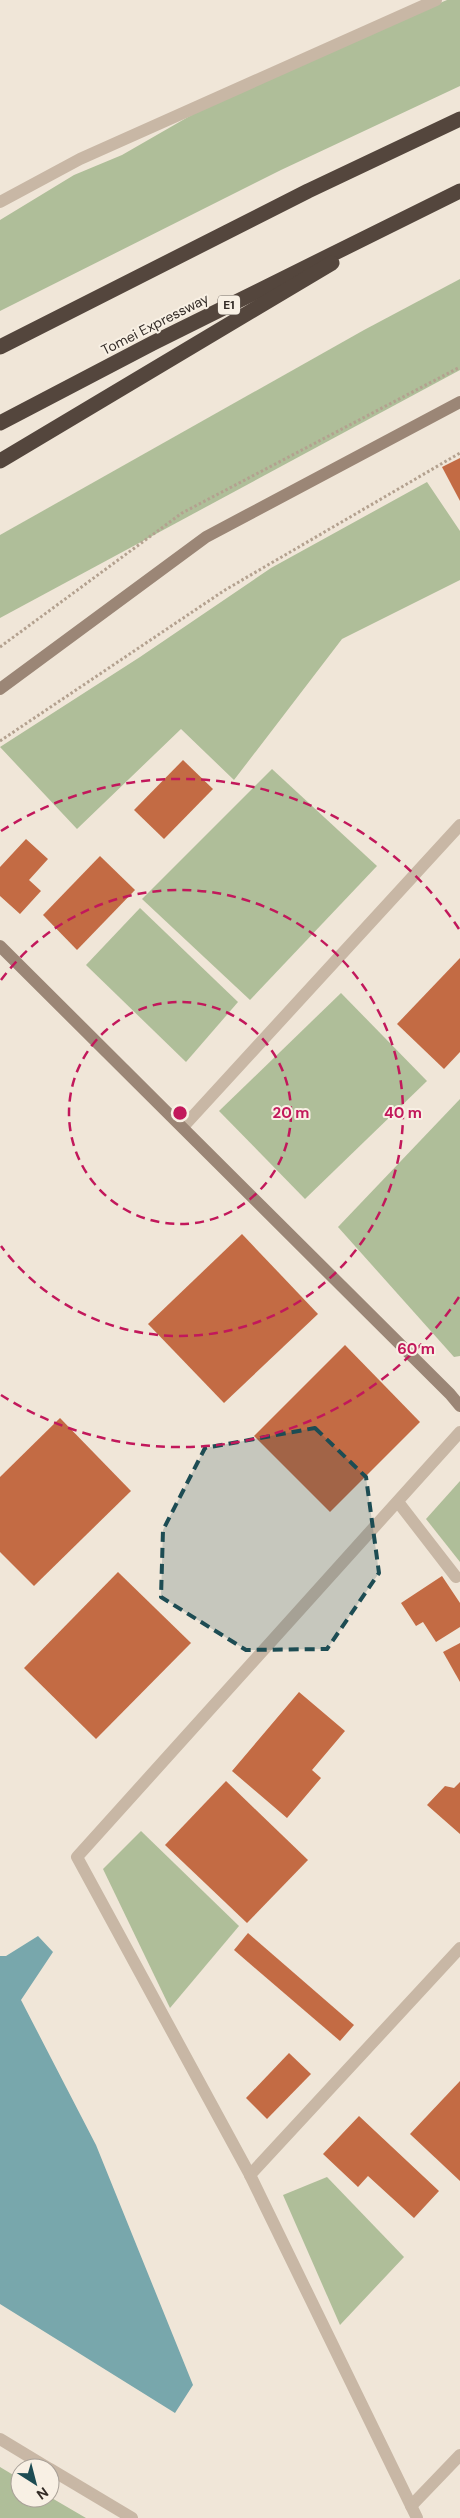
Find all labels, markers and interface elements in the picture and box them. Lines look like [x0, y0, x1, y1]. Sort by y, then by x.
street label: Tomei Expressway [98, 289, 212, 359]
road number: E1 [218, 296, 240, 314]
text: 20 m [273, 1103, 309, 1123]
text: 40 m [384, 1103, 422, 1123]
centre of rings [171, 1104, 189, 1122]
text: 60 m [397, 1339, 435, 1359]
north arrow [10, 2458, 60, 2508]
text: N [33, 2483, 52, 2504]

